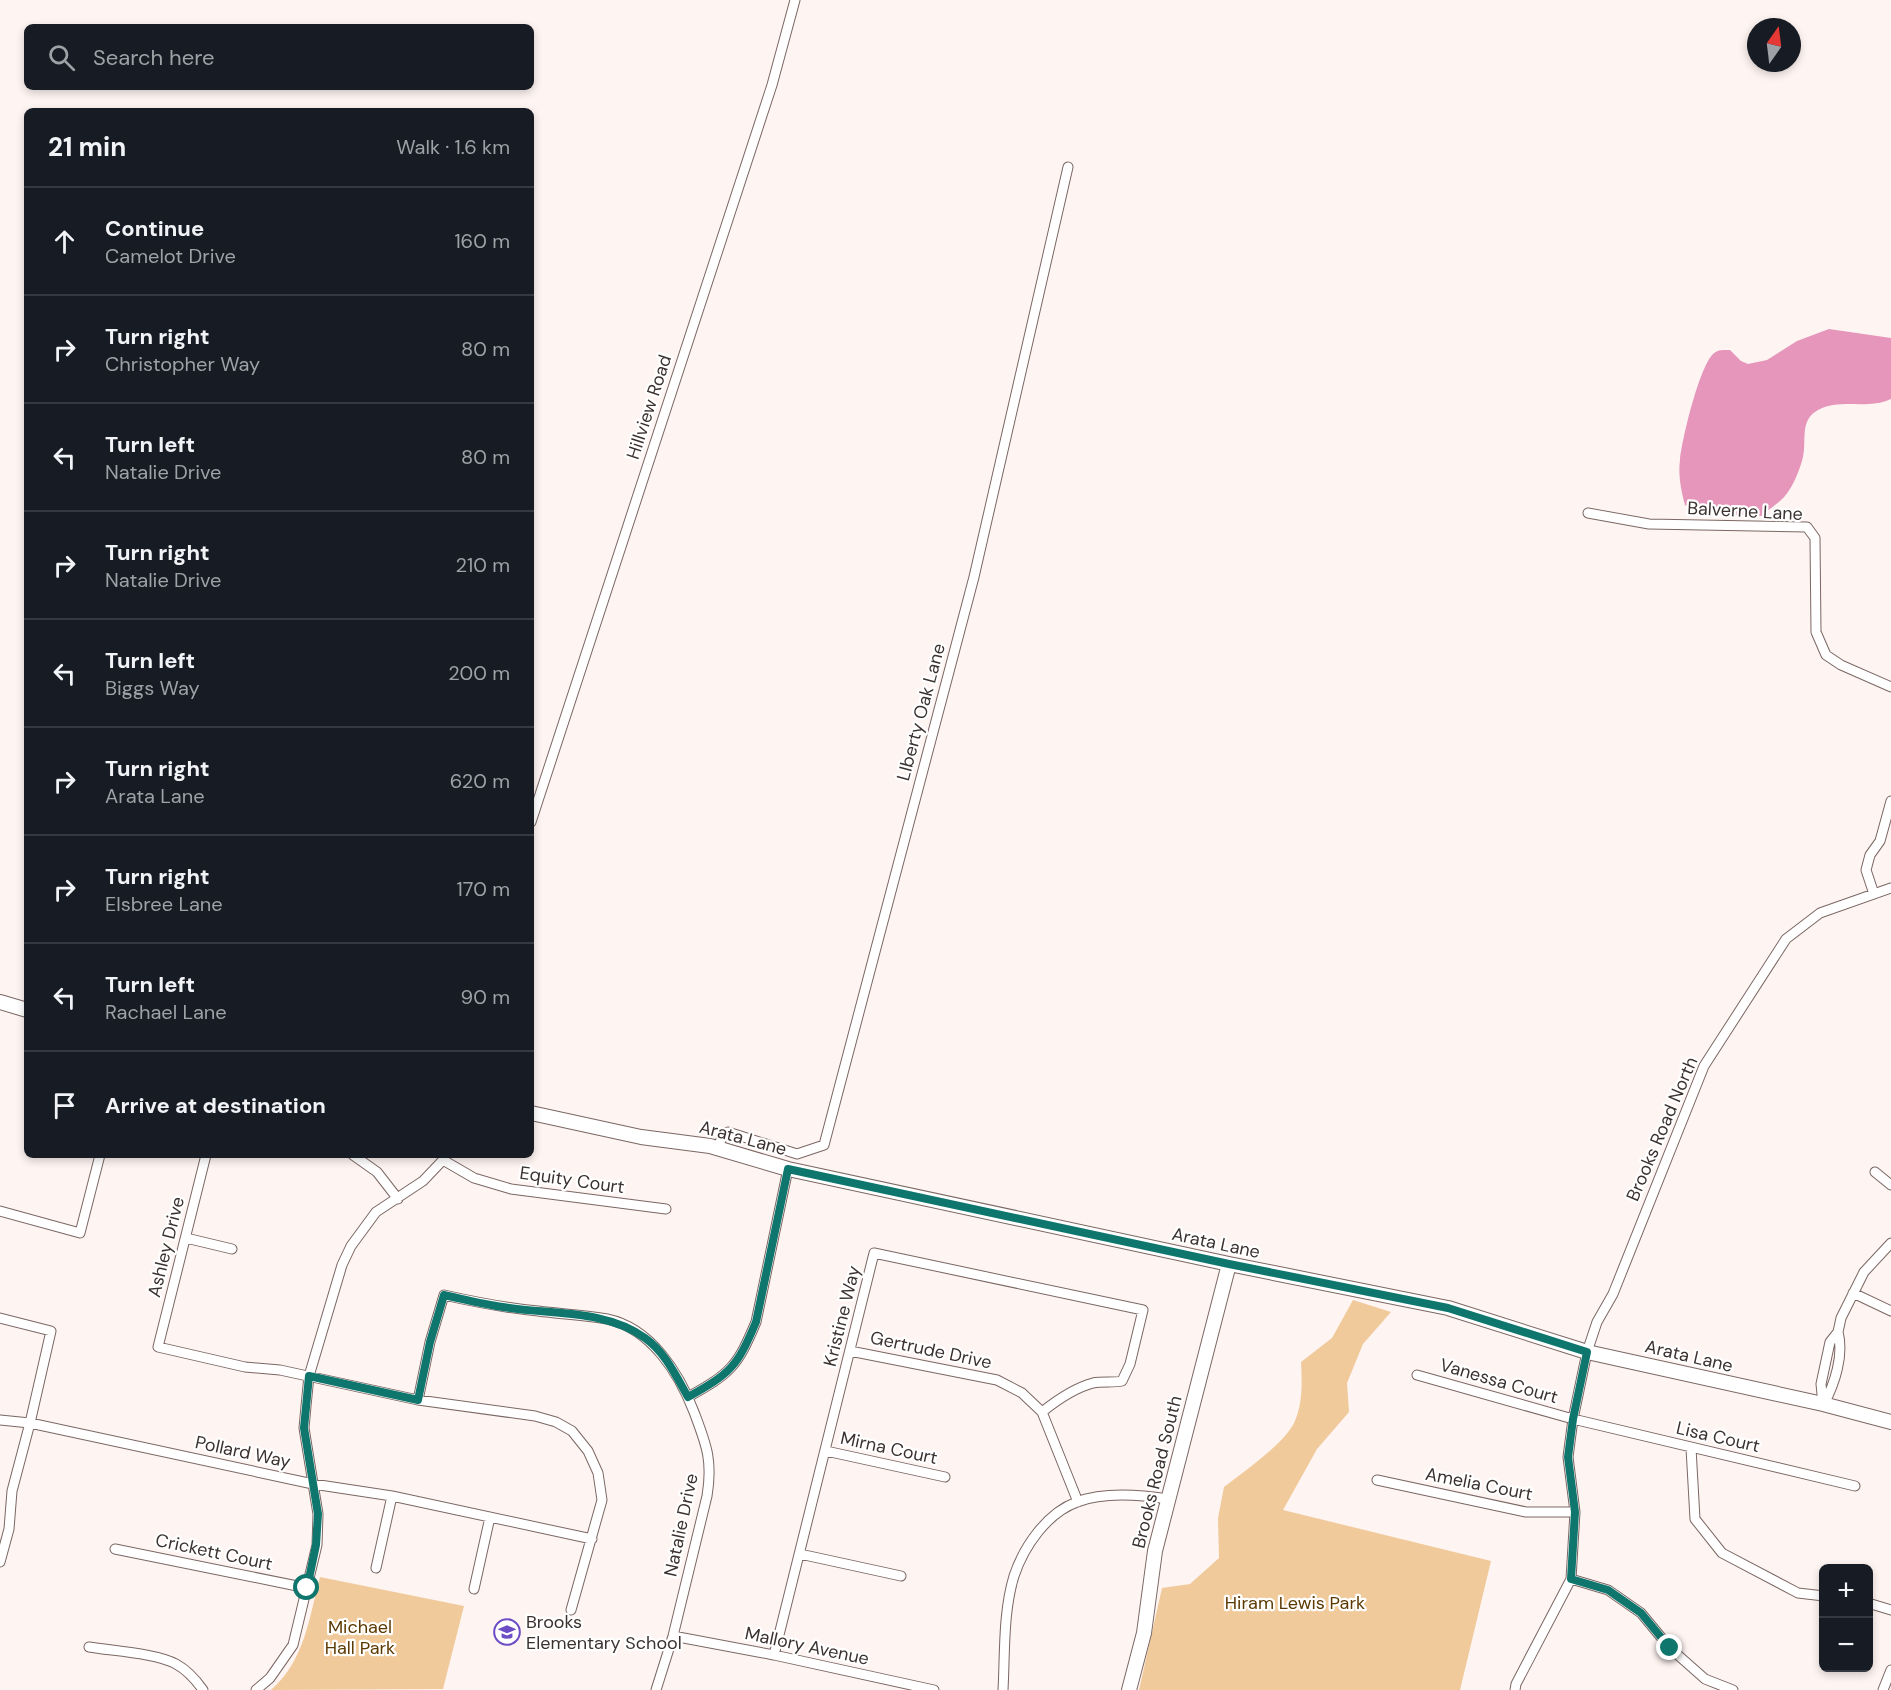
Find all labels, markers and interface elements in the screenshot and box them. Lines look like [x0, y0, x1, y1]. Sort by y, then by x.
north arrow [1747, 18, 1801, 72]
search box [24, 24, 534, 90]
icon: search [45, 41, 78, 74]
text: Search here [93, 43, 214, 72]
text: 21 min [48, 130, 126, 164]
text: Walk · 1.6 km [396, 134, 510, 160]
text: Continue [105, 214, 204, 243]
icon: ahead [48, 225, 81, 258]
text: 160 m [454, 228, 510, 254]
text: Camelot Drive [105, 243, 236, 269]
text: Turn right [105, 322, 210, 351]
icon: right [48, 333, 81, 366]
text: 80 m [461, 336, 510, 362]
text: Christopher Way [105, 351, 260, 377]
street label: Hillview Road [621, 352, 677, 462]
text: Turn left [105, 430, 195, 459]
icon: left [48, 441, 81, 474]
text: 80 m [461, 444, 510, 470]
text: Natalie Drive [105, 459, 221, 485]
street label: Balverne Lane [1687, 496, 1803, 526]
text: Turn right [105, 538, 210, 567]
icon: right [48, 549, 81, 582]
text: 210 m [455, 552, 510, 578]
text: Natalie Drive [105, 567, 221, 593]
street label: LIberty Oak Lane [891, 641, 951, 783]
text: Turn left [105, 646, 195, 675]
icon: left [48, 657, 81, 690]
text: 200 m [448, 660, 510, 686]
text: Biggs Way [105, 675, 200, 701]
text: Turn right [105, 754, 210, 783]
icon: right [48, 765, 81, 798]
text: 620 m [450, 768, 510, 794]
text: Arata Lane [105, 783, 205, 809]
text: Turn right [105, 862, 210, 891]
icon: right [48, 873, 81, 906]
text: 170 m [457, 876, 510, 902]
text: Elsbree Lane [105, 891, 223, 917]
text: Turn left [105, 970, 195, 999]
icon: left [48, 981, 81, 1014]
text: 90 m [461, 984, 510, 1010]
text: Rachael Lane [105, 999, 227, 1025]
street label: Brooks Road North [1621, 1053, 1703, 1205]
icon: arrive [48, 1089, 81, 1122]
text: Arrive at destination [105, 1091, 326, 1120]
street label: Arata Lane [697, 1115, 789, 1161]
street label: Equity Court [518, 1161, 626, 1199]
street label: Ashley Drive [142, 1194, 190, 1300]
street label: Arata Lane [1170, 1222, 1262, 1264]
street label: Kristine Way [818, 1263, 866, 1369]
street label: Gertrude Drive [868, 1325, 994, 1375]
street label: Arata Lane [1643, 1334, 1735, 1378]
street label: Vanessa Court [1437, 1353, 1561, 1409]
street label: Brooks Road South [1126, 1393, 1188, 1551]
street label: Lisa Court [1674, 1416, 1762, 1458]
street label: Mirna Court [838, 1426, 940, 1470]
street label: Pollard Way [193, 1430, 293, 1474]
street label: Amelia Court [1423, 1462, 1535, 1506]
street label: Natalie Drive [658, 1471, 704, 1579]
street label: Crickett Court [153, 1528, 275, 1576]
map controls [1819, 1564, 1873, 1672]
button: + [1819, 1564, 1873, 1618]
route start [293, 1574, 319, 1600]
park label: Hiram Lewis Park [1225, 1591, 1365, 1615]
place label: Brooks Elementary School [526, 1610, 682, 1655]
park label: Michael Hall Park [325, 1615, 395, 1660]
school or university icon: Brooks Elementary School [492, 1617, 522, 1647]
button: − [1819, 1618, 1873, 1672]
street label: Mallory Avenue [743, 1621, 871, 1671]
route end [1656, 1634, 1682, 1660]

